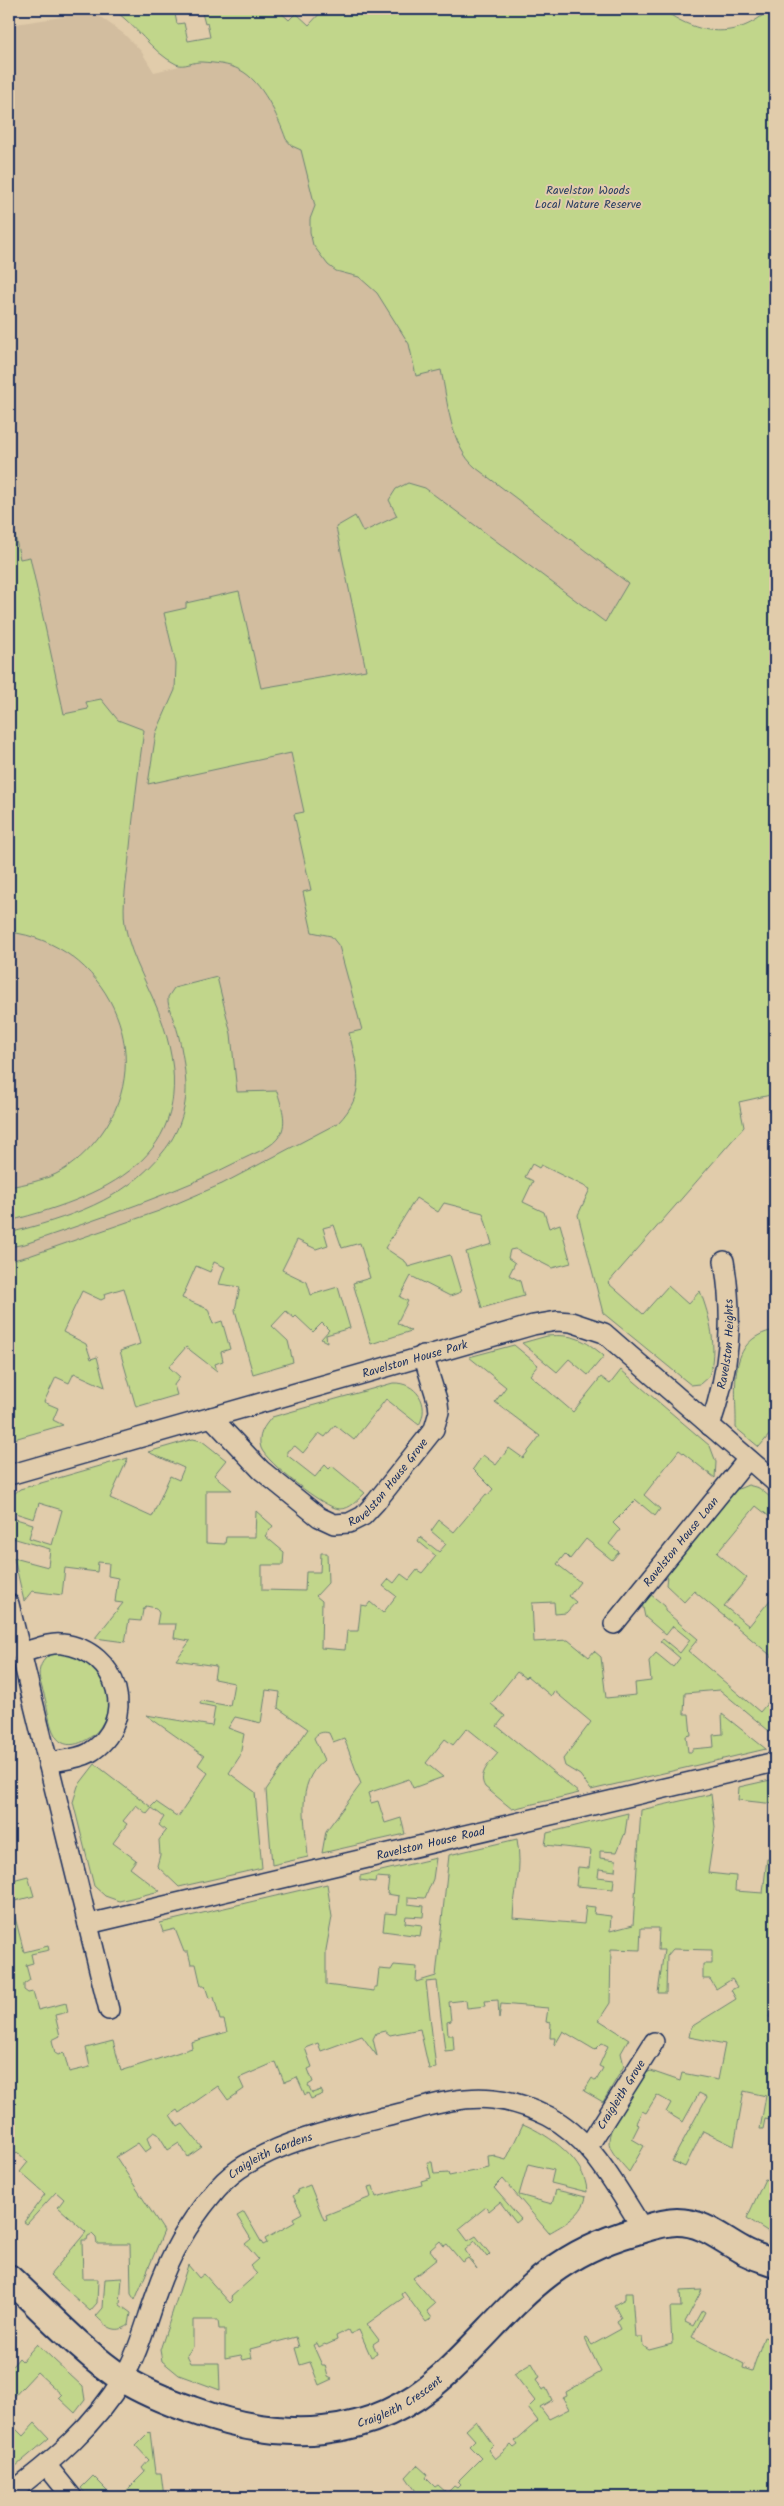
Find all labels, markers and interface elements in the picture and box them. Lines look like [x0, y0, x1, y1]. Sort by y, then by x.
park label: Ravelston Woods Local Nature Reserve [535, 181, 642, 214]
street label: Ravelston Heights [712, 1298, 739, 1391]
street label: Ravelston House Park [360, 1335, 470, 1383]
street label: Ravelston House Grove [345, 1434, 434, 1532]
street label: Ravelston House Loan [639, 1493, 724, 1591]
street label: Ravelston House Road [374, 1821, 488, 1866]
street label: Craigleith Grove [592, 2055, 651, 2134]
street label: Craigleith Gardens [224, 2128, 315, 2184]
street label: Craigleith Crescent [355, 2371, 448, 2433]

